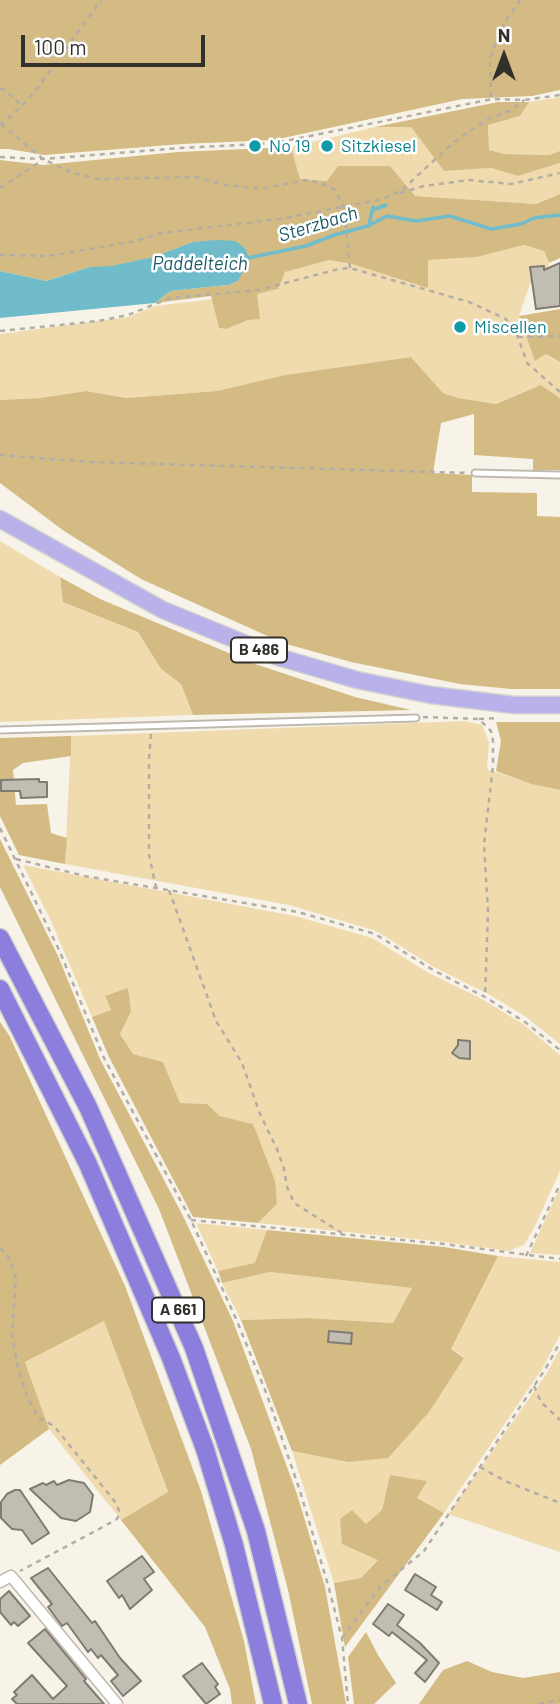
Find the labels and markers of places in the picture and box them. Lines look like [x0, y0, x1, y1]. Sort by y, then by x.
place label: No 19 [269, 135, 310, 157]
place label: Sitzkiesel [341, 135, 416, 157]
marker: No 19 [247, 138, 263, 154]
marker: Sitzkiesel [319, 138, 335, 154]
place label: Miscellen [474, 316, 547, 338]
marker: Miscellen [452, 319, 468, 335]

